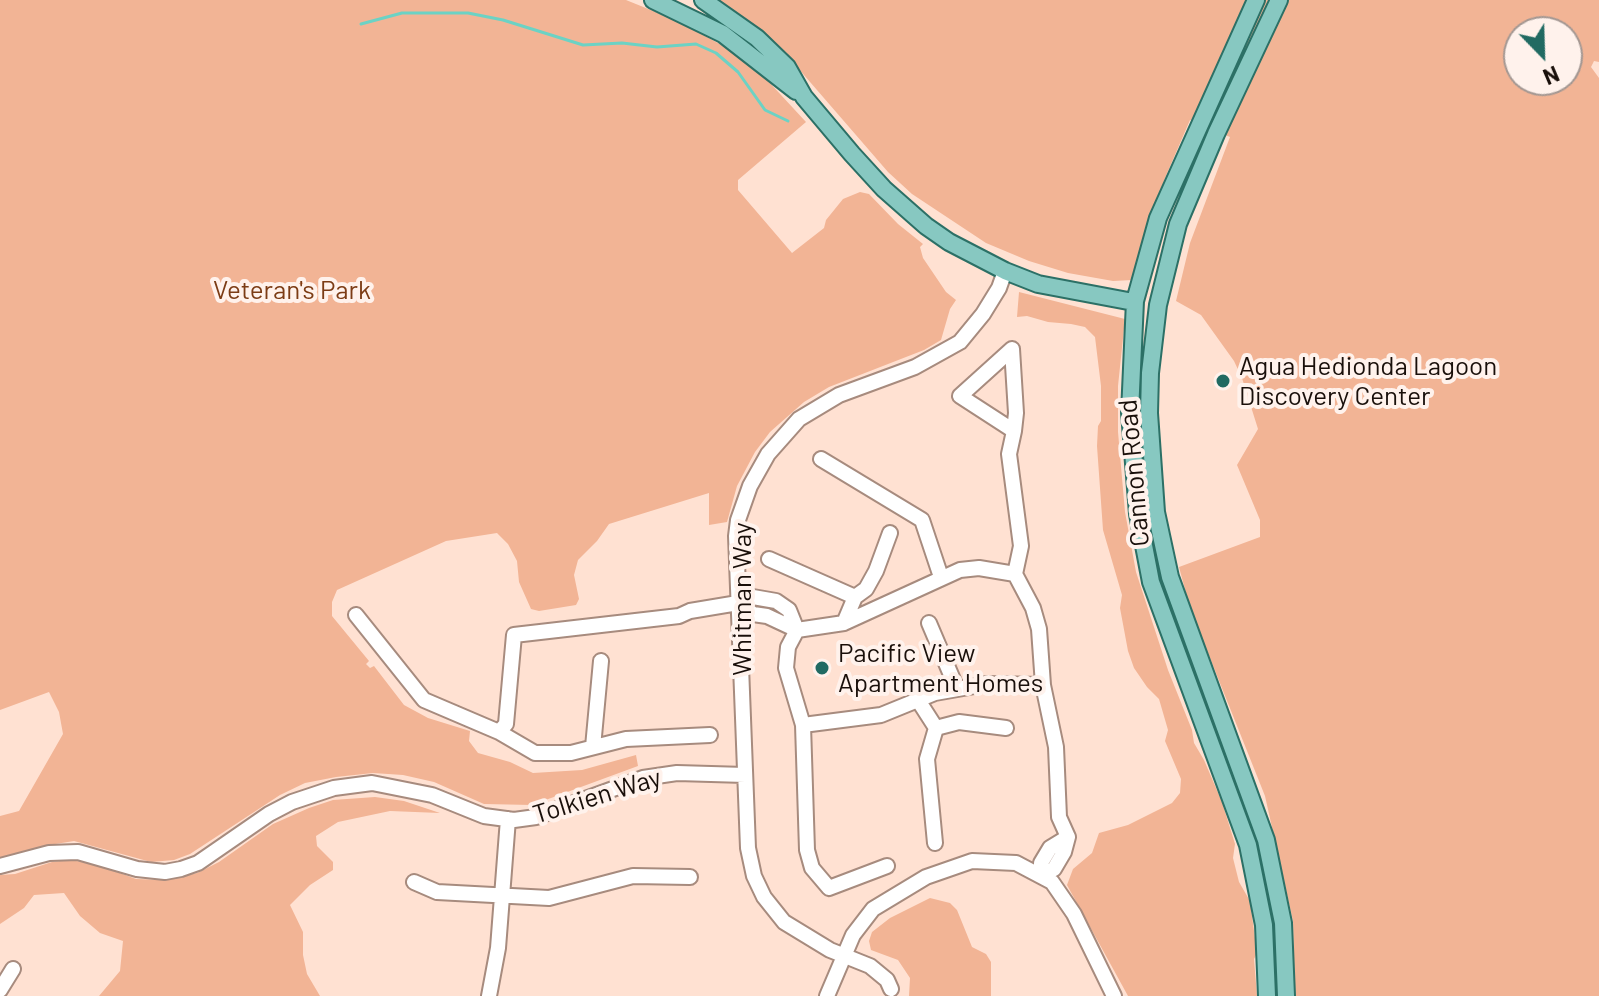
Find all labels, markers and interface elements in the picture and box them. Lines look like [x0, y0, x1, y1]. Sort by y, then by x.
north arrow [1503, 16, 1583, 96]
text: N [1540, 61, 1563, 91]
park label: Veteran's Park [213, 274, 371, 306]
place label: Agua Hedionda Lagoon Discovery Center [1239, 350, 1497, 412]
marker: Agua Hedionda Lagoon Discovery Center [1214, 372, 1232, 390]
street label: Cannon Road [1112, 398, 1156, 548]
street label: Whitman Way [726, 522, 758, 676]
place label: Pacific View Apartment Homes [838, 637, 1043, 698]
marker: Pacific View Apartment Homes [813, 659, 831, 677]
street label: Tolkien Way [529, 762, 665, 830]

